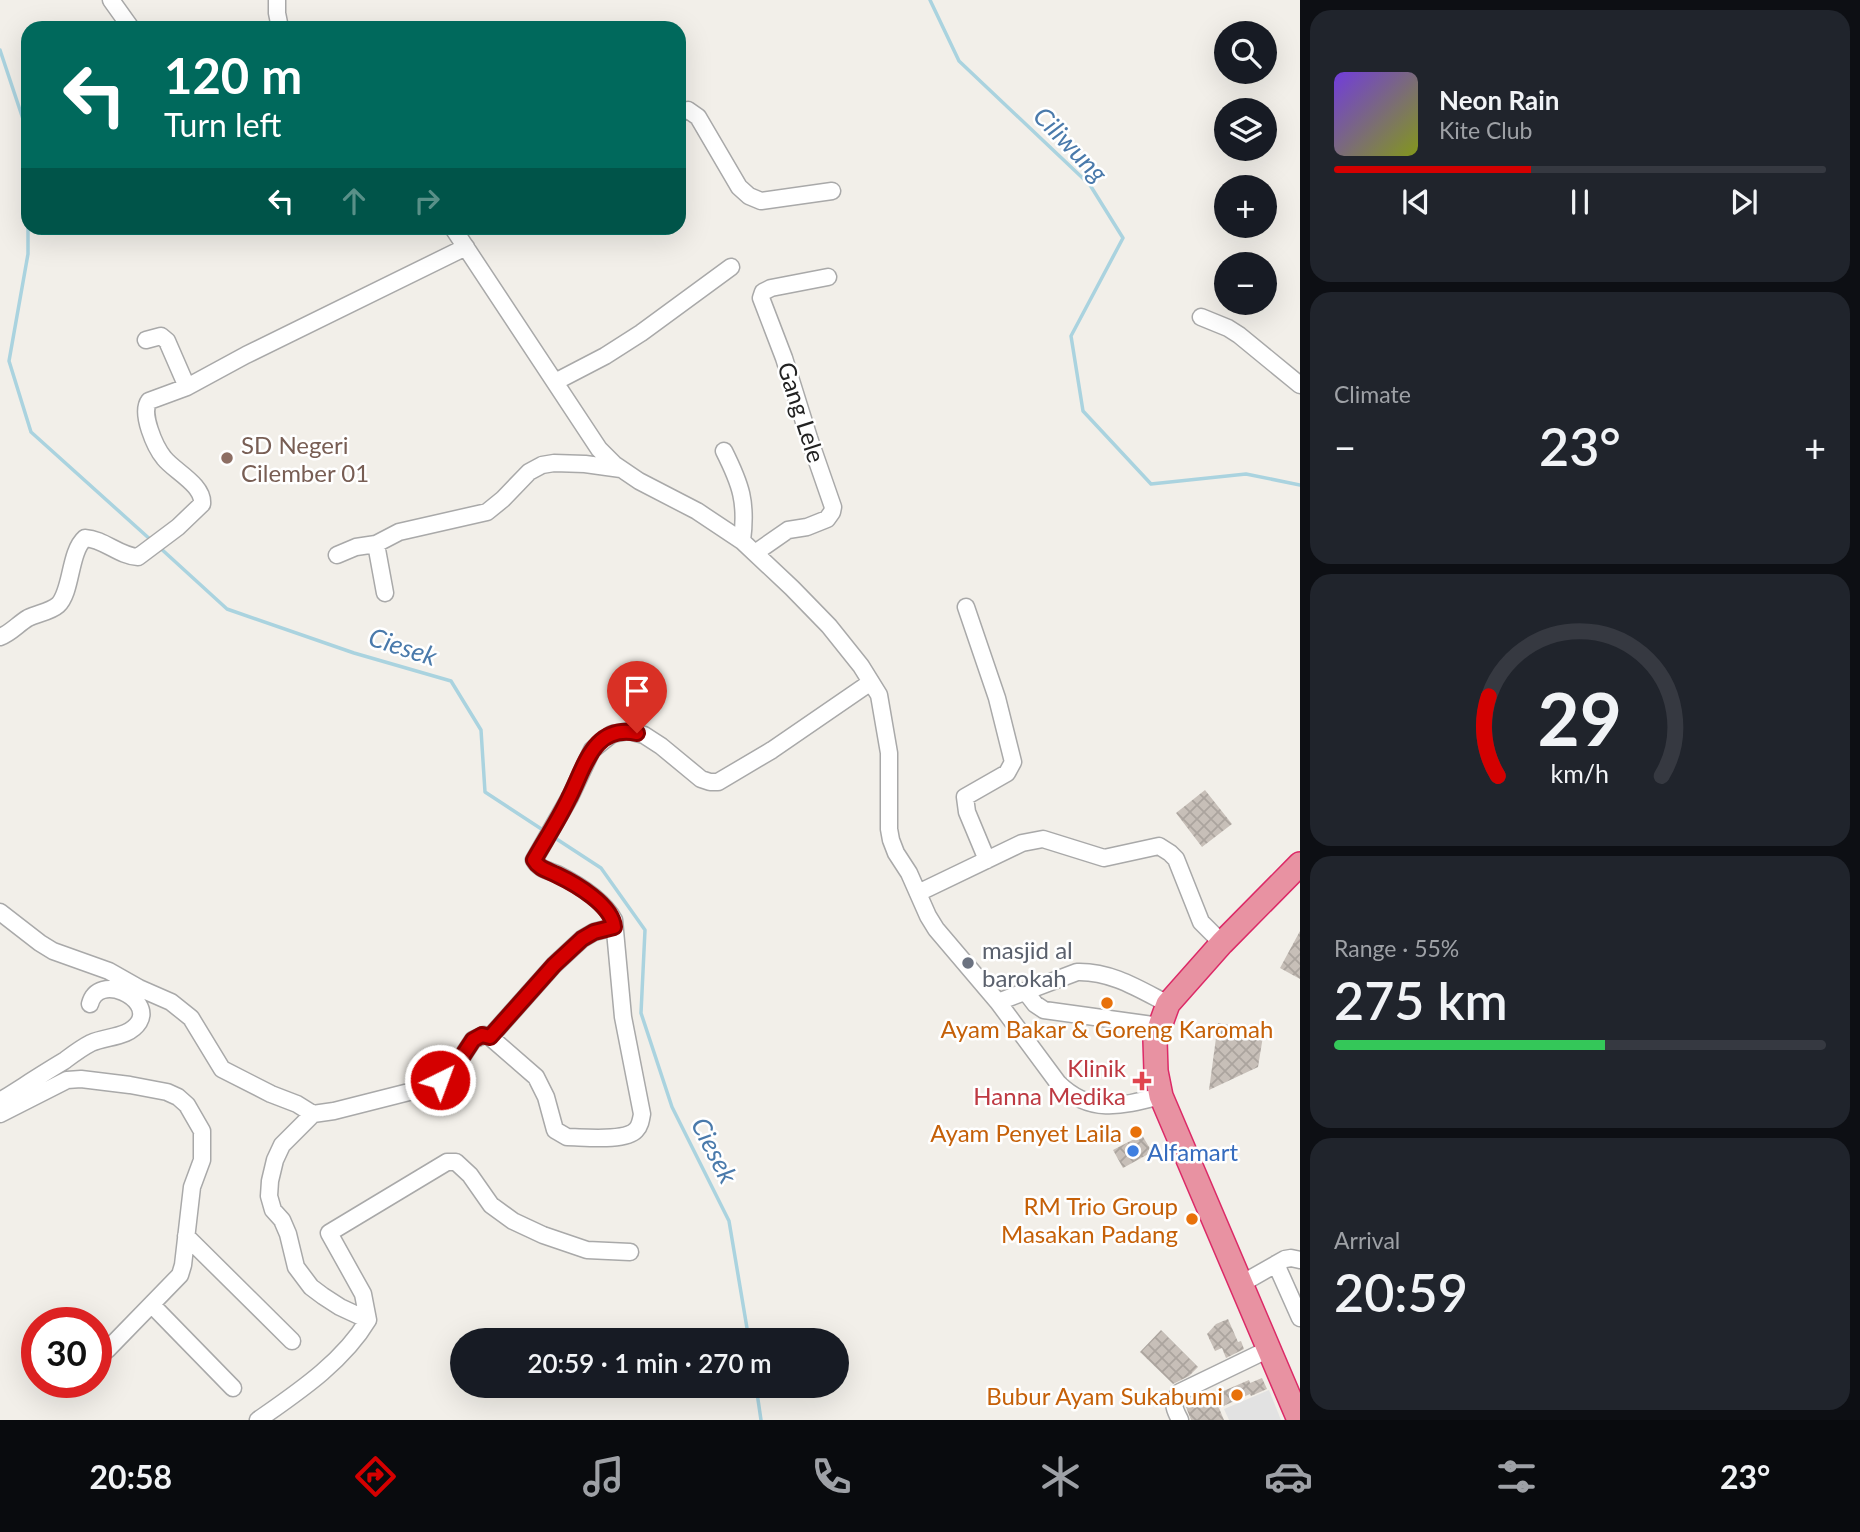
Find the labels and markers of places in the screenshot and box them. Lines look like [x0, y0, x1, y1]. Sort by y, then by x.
place label: SD Negeri Cilember 01 [241, 430, 369, 487]
marker: SD Negeri Cilember 01 [219, 450, 235, 466]
pin [607, 661, 667, 733]
place label: masjid al barokah [982, 935, 1073, 992]
marker: masjid al barokah [960, 955, 976, 971]
marker: Ayam Bakar & Goreng Karomah [1099, 995, 1115, 1011]
place label: Ayam Bakar & Goreng Karomah [941, 1014, 1273, 1043]
place label: Klinik Hanna Medika [973, 1053, 1127, 1110]
marker: Klinik Hanna Medika [1132, 1071, 1152, 1091]
place label: Ayam Penyet Laila [930, 1118, 1122, 1147]
marker: Ayam Penyet Laila [1128, 1124, 1144, 1140]
place label: Alfamart [1147, 1137, 1239, 1166]
marker: Alfamart [1125, 1143, 1141, 1159]
place label: RM Trio Group Masakan Padang [1001, 1191, 1178, 1248]
marker: RM Trio Group Masakan Padang [1184, 1211, 1200, 1227]
place label: Bubur Ayam Sukabumi [986, 1381, 1223, 1410]
marker: Bubur Ayam Sukabumi [1229, 1387, 1245, 1403]

